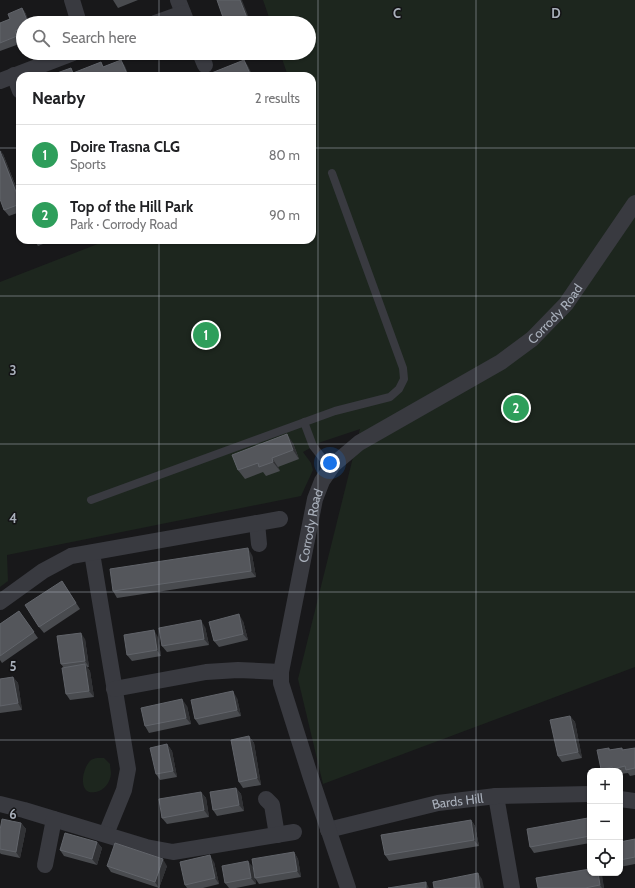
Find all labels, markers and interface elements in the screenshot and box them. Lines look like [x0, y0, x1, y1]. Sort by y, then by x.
text: C [393, 5, 401, 21]
text: D [551, 5, 561, 21]
search box [16, 16, 316, 60]
icon: search [30, 27, 52, 49]
text: Search here [62, 29, 137, 47]
text: Nearby [32, 88, 85, 108]
text: 2 results [255, 90, 300, 106]
text: Doire Trasna CLG [70, 138, 180, 156]
text: 1 [43, 147, 47, 163]
text: 80 m [269, 147, 300, 163]
text: Sports [70, 156, 106, 172]
text: Top of the Hill Park [70, 198, 193, 216]
text: 2 [42, 207, 48, 223]
text: 90 m [269, 207, 300, 223]
text: Park · Corrody Road [70, 216, 177, 232]
street label: Corrody Road [524, 281, 586, 347]
pin: 1 [193, 320, 219, 350]
text: 3 [9, 362, 17, 378]
pin: 2 [503, 393, 529, 423]
your location [320, 453, 340, 473]
street label: Corrody Road [295, 486, 326, 564]
text: 4 [9, 510, 17, 526]
text: 5 [10, 658, 17, 674]
map controls [587, 768, 623, 876]
button: + [587, 768, 623, 804]
street label: Bards Hill [430, 790, 484, 812]
button: − [587, 804, 623, 840]
text: 6 [9, 806, 17, 822]
button: locate [587, 840, 623, 876]

